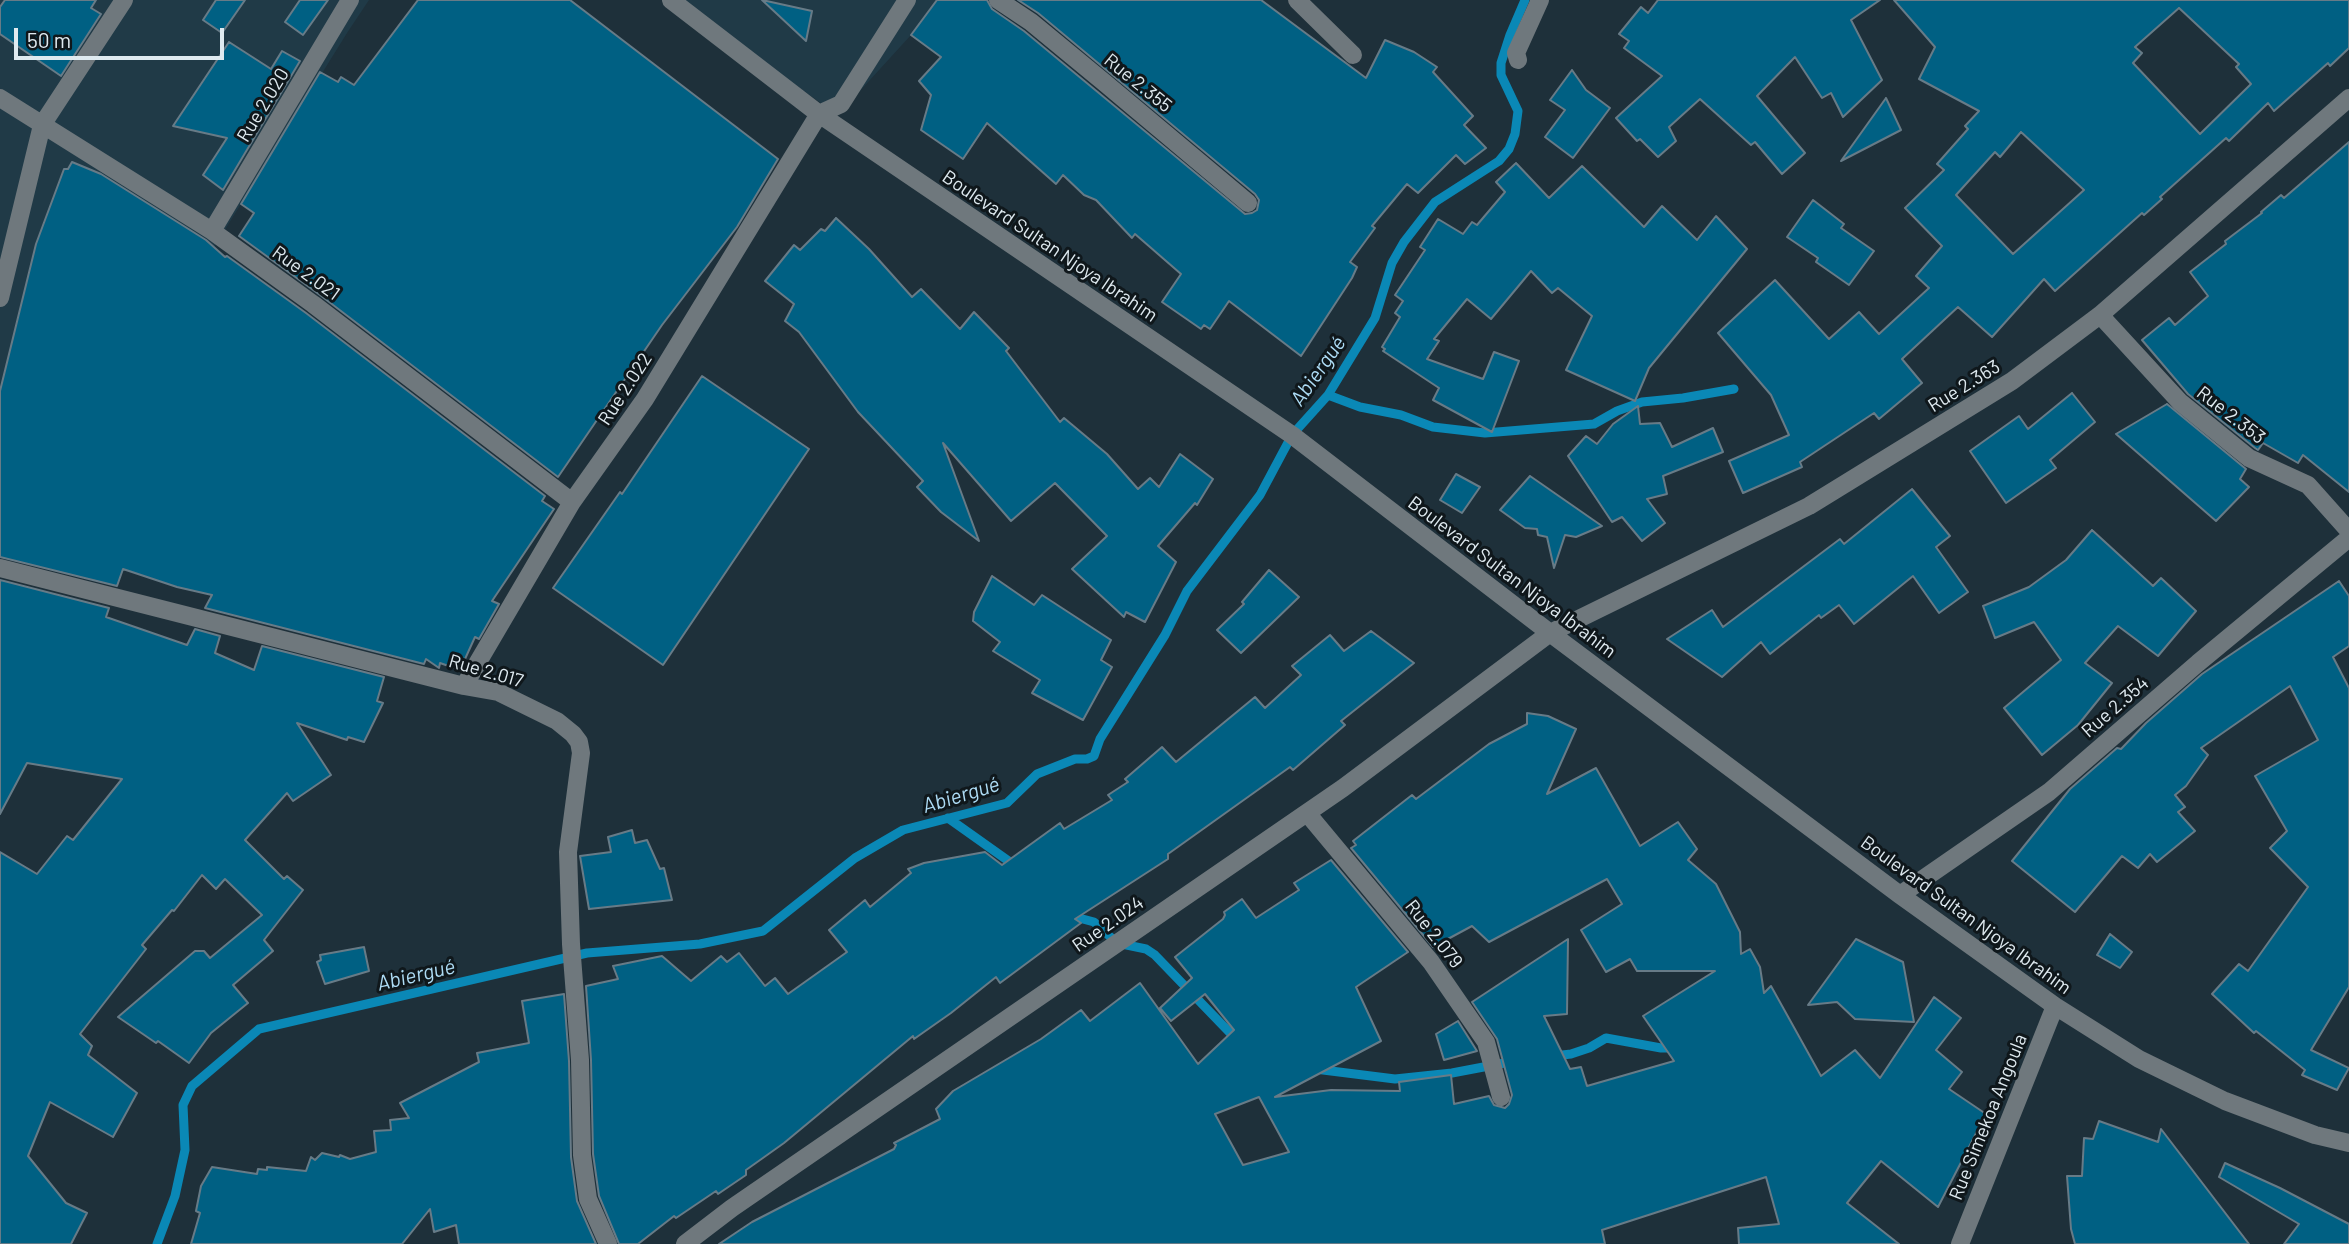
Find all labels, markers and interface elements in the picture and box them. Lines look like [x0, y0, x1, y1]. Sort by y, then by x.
scale bar [18, 14, 228, 58]
text: 50 m [27, 27, 71, 52]
street label: Rue 2.355 [1100, 49, 1176, 117]
street label: Rue 2.020 [232, 64, 294, 146]
street label: Boulevard Sultan Njoya Ibrahim [938, 165, 1162, 327]
street label: Rue 2.021 [268, 241, 344, 305]
water label: Abiergué [1285, 331, 1351, 411]
street label: Rue 2.022 [593, 349, 657, 429]
street label: Rue 2.363 [1924, 355, 2004, 417]
street label: Rue 2.353 [2192, 381, 2270, 449]
street label: Boulevard Sultan Njoya Ibrahim [1403, 491, 1621, 663]
street label: Rue 2.017 [446, 650, 526, 692]
street label: Rue 2.354 [2077, 672, 2153, 742]
water label: Abiergué [919, 771, 1003, 819]
street label: Boulevard Sultan Njoya Ibrahim [1856, 831, 2076, 999]
street label: Rue 2.024 [1068, 891, 1148, 957]
street label: Rue 2.079 [1400, 895, 1468, 973]
water label: Abiergué [374, 954, 458, 996]
street label: Rue Simekoa Angoula [1944, 1031, 2032, 1203]

